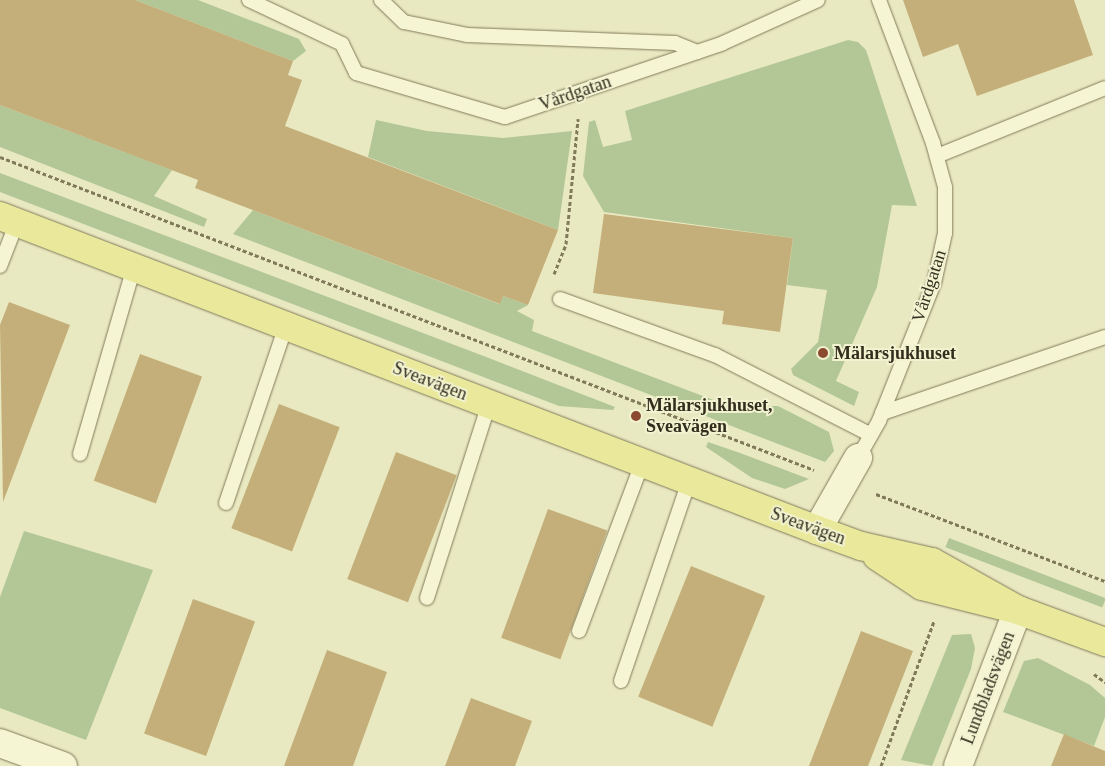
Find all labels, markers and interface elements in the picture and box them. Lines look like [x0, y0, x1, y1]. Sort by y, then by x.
street label: Vårdgatan [536, 71, 614, 115]
street label: Vårdgatan [907, 247, 951, 325]
place label: Mälarsjukhuset [834, 342, 956, 364]
marker: Mälarsjukhuset [816, 346, 830, 360]
street label: Sveavägen [390, 357, 470, 405]
place label: Mälarsjukhuset, Sveavägen [646, 395, 773, 438]
marker: Mälarsjukhuset, Sveavägen [630, 410, 642, 422]
street label: Sveavägen [768, 503, 848, 549]
street label: Lundbladsvägen [957, 629, 1019, 747]

